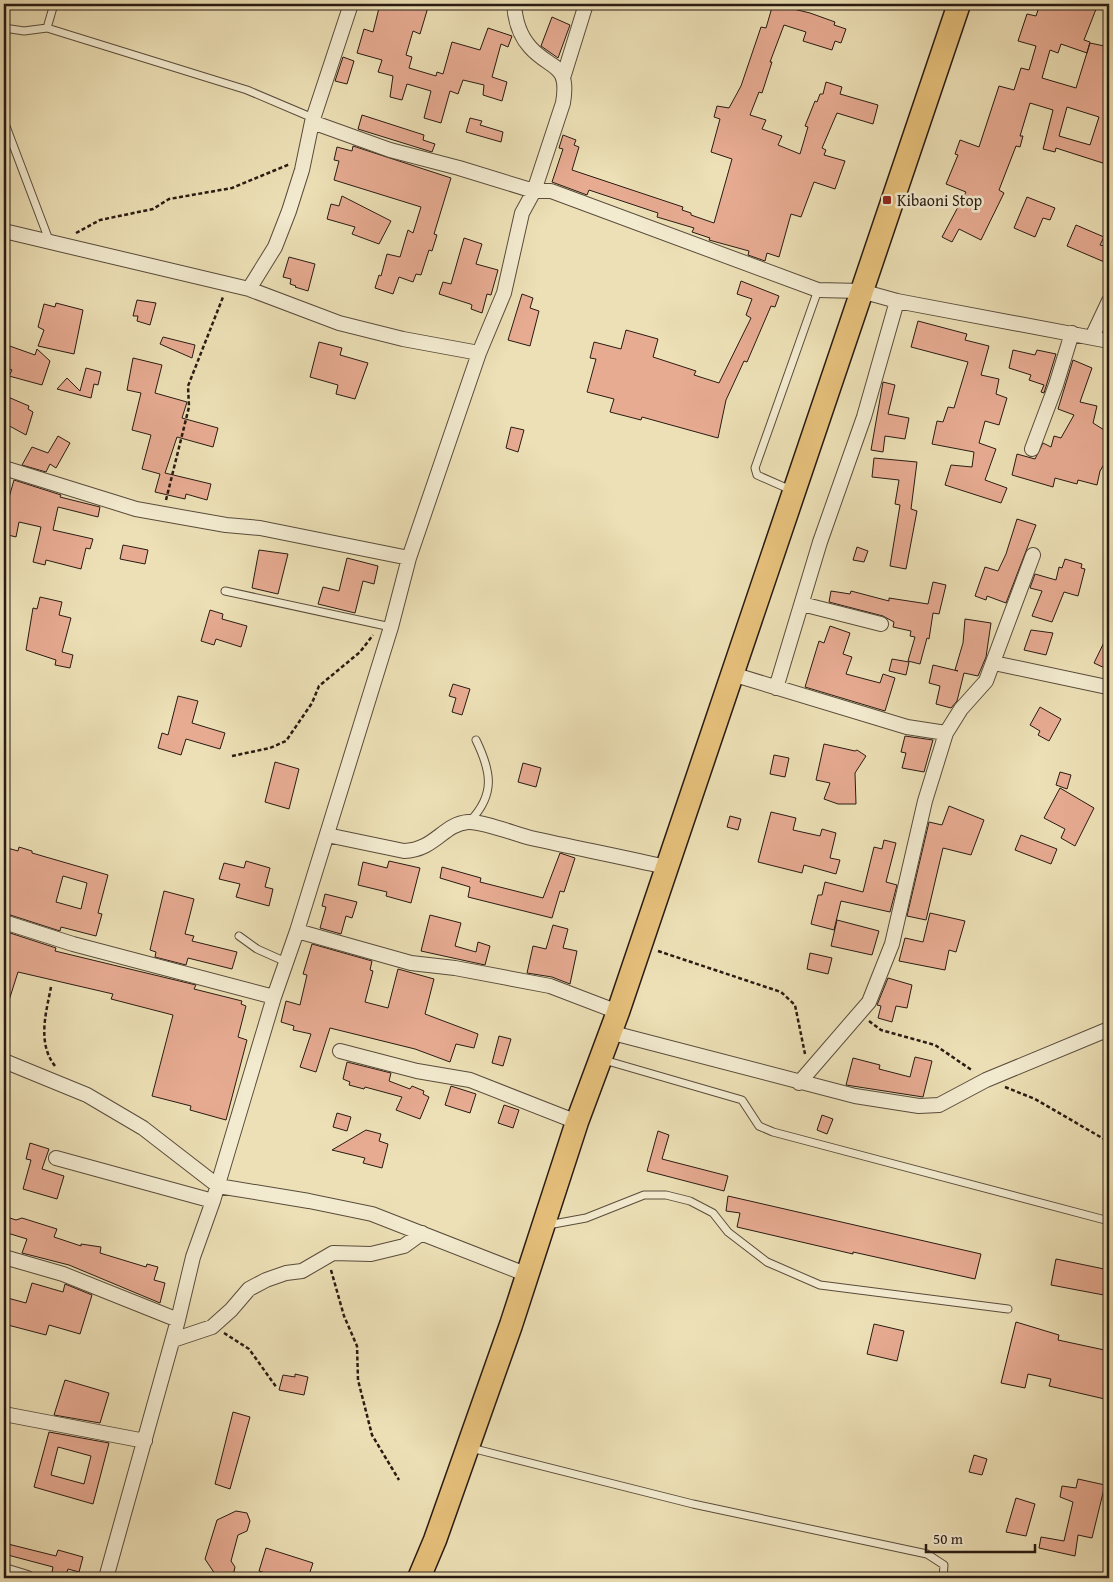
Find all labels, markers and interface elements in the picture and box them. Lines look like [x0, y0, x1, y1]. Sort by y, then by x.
place label: Kibaoni Stop [897, 188, 983, 212]
marker: Kibaoni Stop [881, 194, 893, 206]
scale bar [926, 1522, 1034, 1554]
text: 50 m [933, 1528, 964, 1549]

